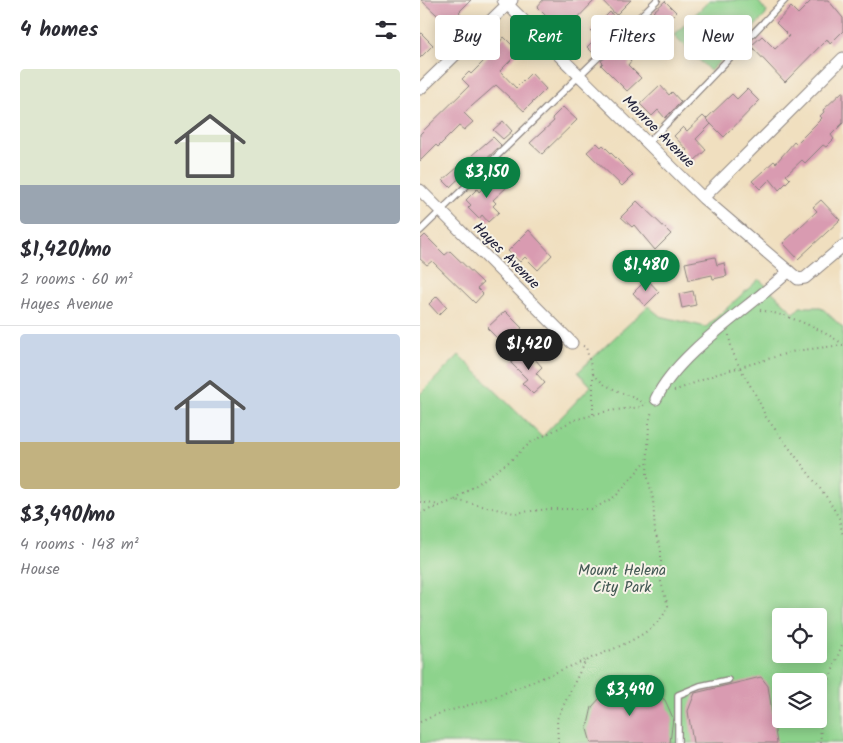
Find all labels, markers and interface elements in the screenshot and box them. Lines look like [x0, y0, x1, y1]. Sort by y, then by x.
text: 4 homes [20, 14, 98, 47]
chip: Buy [435, 15, 500, 60]
chip: Rent [510, 15, 581, 60]
chip: Filters [591, 15, 674, 60]
chip: New [684, 15, 752, 60]
icon: filters [372, 16, 400, 44]
street label: Monroe Avenue [616, 90, 700, 174]
icon: home [165, 101, 255, 191]
pin: $3,150 [446, 156, 528, 199]
text: $3,150 [465, 160, 509, 185]
street label: Hayes Avenue [467, 217, 546, 296]
text: $1,420/mo [20, 234, 111, 267]
pin: $1,480 [605, 250, 687, 292]
text: $1,480 [624, 253, 668, 278]
text: 2 rooms · 60 m² [20, 267, 133, 292]
text: Hayes Avenue [20, 292, 113, 317]
pin: $1,420 [488, 328, 570, 371]
text: $1,420 [507, 332, 551, 357]
icon: home [165, 367, 255, 457]
text: $3,490/mo [20, 499, 115, 532]
text: 4 rooms · 148 m² [20, 532, 139, 557]
text: House [20, 557, 60, 582]
park label: Mount Helena City Park [578, 559, 666, 600]
map controls [772, 608, 827, 728]
button: locate [772, 608, 827, 663]
button: layers [772, 673, 827, 728]
pin: $3,490 [589, 674, 671, 717]
text: $3,490 [606, 678, 654, 703]

